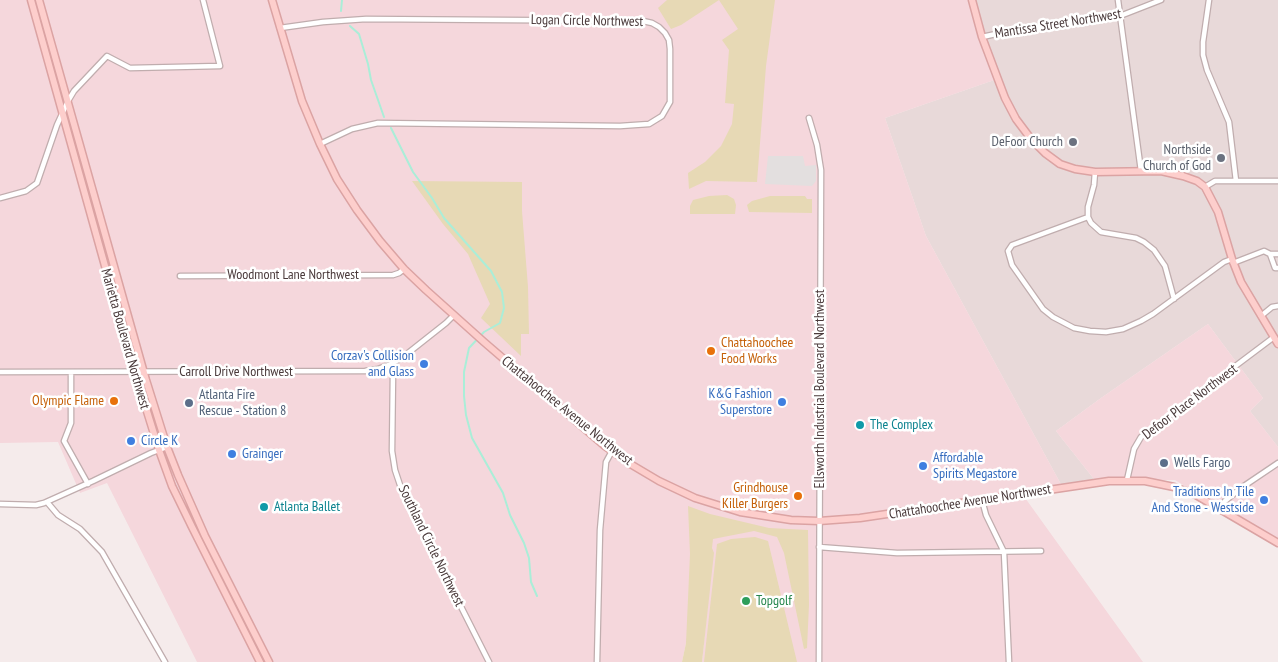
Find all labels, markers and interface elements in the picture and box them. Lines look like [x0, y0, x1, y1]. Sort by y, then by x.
street label: Mantissa Street Northwest [994, 6, 1122, 42]
street label: Logan Circle Northwest [531, 12, 643, 30]
place label: DeFoor Church [992, 134, 1063, 150]
marker: DeFoor Church [1067, 136, 1079, 148]
place label: Northside Church of God [1143, 142, 1211, 174]
marker: Northside Church of God [1215, 152, 1227, 164]
street label: Marietta Boulevard Northwest [97, 267, 153, 411]
street label: Woodmont Lane Northwest [227, 267, 359, 283]
street label: Ellsworth Industrial Boulevard Northwest [812, 289, 828, 489]
place label: Chattahoochee Food Works [721, 335, 793, 368]
marker: Chattahoochee Food Works [705, 345, 717, 357]
place label: Corzav's Collision and Glass [331, 348, 414, 381]
street label: Chattahoochee Avenue Northwest [498, 353, 636, 469]
marker: Corzav's Collision and Glass [418, 358, 430, 370]
street label: Defoor Place Northwest [1139, 361, 1241, 443]
street label: Carroll Drive Northwest [179, 364, 293, 380]
place label: K&G Fashion Superstore [709, 386, 772, 418]
place label: Atlanta Fire Rescue - Station 8 [199, 387, 286, 420]
place label: Olympic Flame [32, 393, 104, 409]
marker: Olympic Flame [108, 395, 120, 407]
marker: K&G Fashion Superstore [776, 396, 788, 408]
marker: Atlanta Fire Rescue - Station 8 [183, 397, 195, 409]
place label: The Complex [870, 417, 933, 433]
marker: The Complex [854, 419, 866, 431]
place label: Circle K [141, 433, 178, 449]
marker: Circle K [125, 435, 137, 447]
place label: Grainger [242, 446, 283, 462]
marker: Grainger [226, 448, 238, 460]
place label: Affordable Spirits Megastore [933, 450, 1017, 482]
place label: Wells Fargo [1174, 455, 1230, 471]
marker: Wells Fargo [1158, 457, 1170, 469]
marker: Affordable Spirits Megastore [917, 460, 929, 472]
place label: Grindhouse Killer Burgers [722, 480, 788, 512]
street label: Chattahoochee Avenue Northwest [888, 481, 1052, 523]
street label: Southland Circle Northwest [394, 483, 468, 609]
place label: Traditions In Tile And Stone - Westside [1152, 484, 1254, 516]
marker: Grindhouse Killer Burgers [792, 490, 804, 502]
marker: Traditions In Tile And Stone - Westside [1258, 494, 1270, 506]
place label: Atlanta Ballet [274, 499, 340, 515]
marker: Atlanta Ballet [258, 501, 270, 513]
place label: Topgolf [756, 593, 792, 609]
marker: Topgolf [740, 595, 752, 607]

